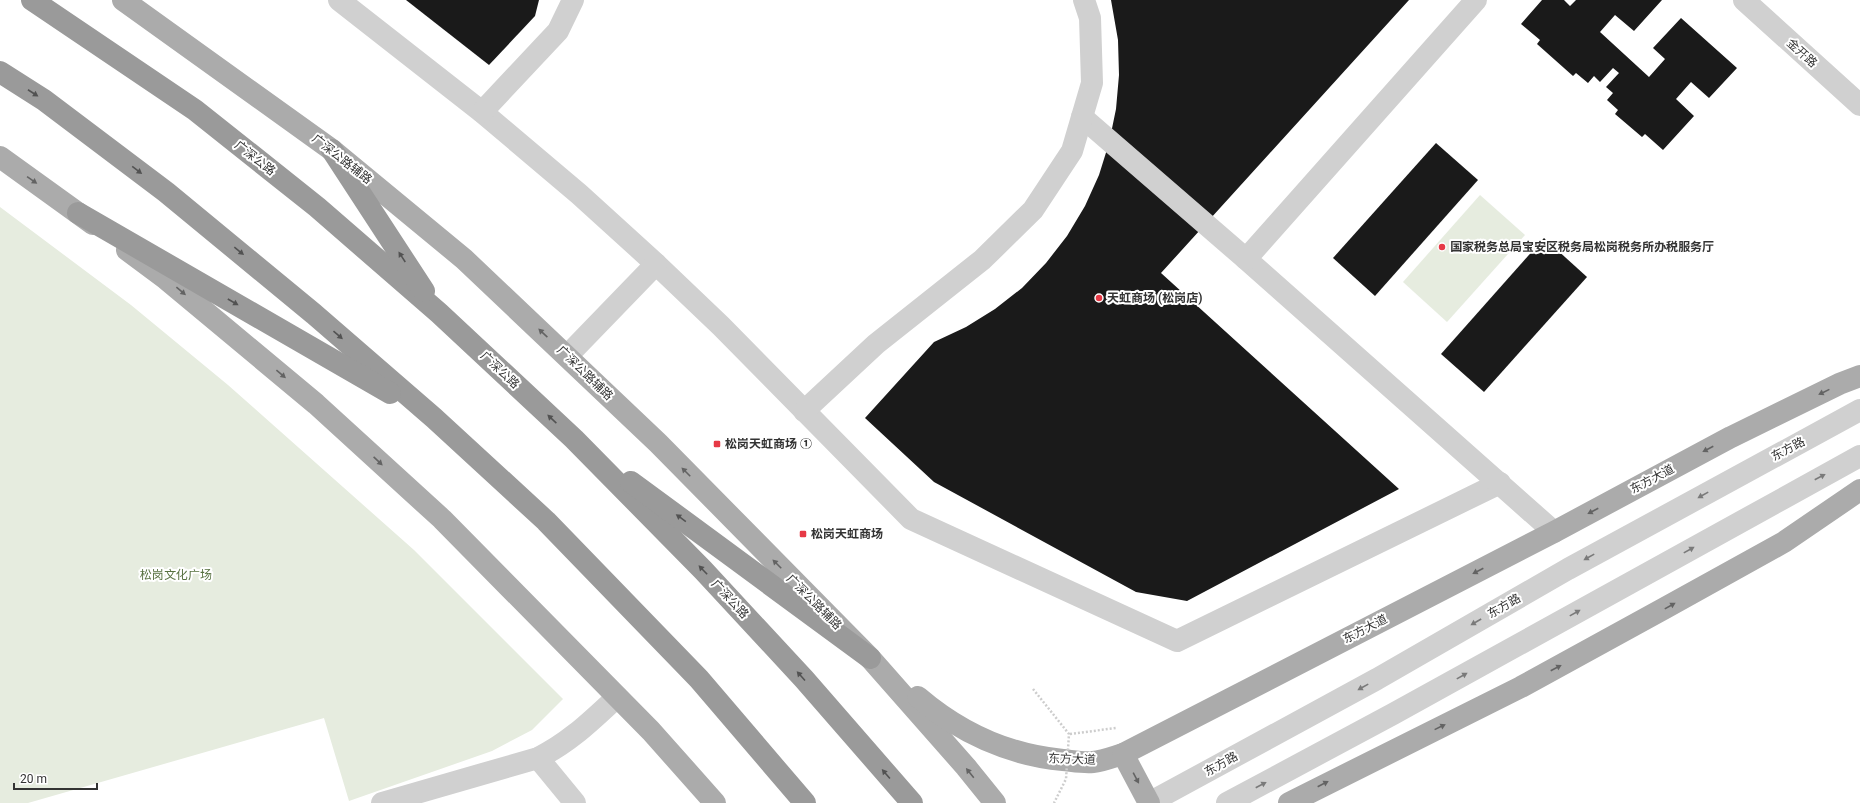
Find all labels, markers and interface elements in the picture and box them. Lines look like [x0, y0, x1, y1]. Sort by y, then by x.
street label: 金开路 [1784, 36, 1820, 70]
one-way arrow [28, 89, 38, 97]
street label: 广深公路辅路 [309, 131, 375, 187]
street label: 广深公路 [232, 138, 278, 178]
one-way arrow [132, 166, 143, 174]
one-way arrow [27, 176, 37, 184]
place label: 国家税务总局宝安区税务局松岗税务所办税服务厅 [1450, 240, 1714, 254]
marker: 国家税务总局宝安区税务局松岗税务所办税服务厅 [1437, 242, 1447, 252]
one-way arrow [233, 247, 244, 256]
one-way arrow [398, 252, 406, 262]
one-way arrow [175, 287, 186, 296]
place label: 天虹商场 (松岗店) [1107, 291, 1202, 305]
marker: 天虹商场 (松岗店) [1094, 293, 1104, 303]
one-way arrow [227, 299, 239, 306]
one-way arrow [537, 328, 548, 337]
one-way arrow [333, 330, 344, 339]
street label: 广深公路辅路 [554, 343, 616, 403]
street label: 广深公路 [478, 349, 522, 391]
one-way arrow [275, 370, 286, 379]
one-way arrow [1818, 388, 1830, 395]
one-way arrow [547, 414, 557, 424]
street label: 东方路 [1769, 434, 1807, 464]
place label: 松岗天虹商场 ① [725, 437, 812, 451]
marker: 松岗天虹商场 ① [712, 439, 722, 449]
one-way arrow [1702, 446, 1713, 452]
one-way arrow [373, 456, 383, 465]
street label: 东方大道 [1628, 462, 1676, 496]
one-way arrow [681, 467, 691, 477]
one-way arrow [1814, 474, 1825, 481]
one-way arrow [1697, 492, 1709, 498]
one-way arrow [1587, 507, 1599, 514]
one-way arrow [675, 514, 686, 522]
place label: 松岗天虹商场 [811, 527, 883, 541]
marker: 松岗天虹商场 [798, 529, 808, 539]
one-way arrow [1683, 546, 1695, 553]
one-way arrow [1583, 554, 1595, 561]
one-way arrow [772, 559, 782, 569]
one-way arrow [698, 565, 708, 575]
park label: 松岗文化广场 [140, 568, 212, 582]
one-way arrow [1472, 568, 1484, 574]
street label: 广深公路辅路 [784, 572, 844, 632]
street label: 广深公路 [709, 577, 751, 621]
street label: 东方路 [1485, 591, 1523, 621]
one-way arrow [1664, 602, 1676, 609]
one-way arrow [1570, 610, 1581, 617]
street label: 东方大道 [1340, 612, 1390, 646]
one-way arrow [1470, 618, 1482, 625]
one-way arrow [1550, 664, 1561, 671]
one-way arrow [796, 671, 806, 681]
one-way arrow [1456, 673, 1468, 680]
one-way arrow [1357, 683, 1369, 690]
one-way arrow [1434, 724, 1446, 730]
street label: 东方路 [1202, 749, 1240, 779]
street label: 东方大道 [1048, 751, 1096, 767]
scale bar [14, 765, 97, 791]
one-way arrow [966, 767, 975, 778]
one-way arrow [882, 768, 891, 779]
text: 20 m [20, 772, 47, 786]
one-way arrow [1133, 773, 1139, 784]
one-way arrow [1255, 781, 1267, 788]
one-way arrow [1318, 781, 1329, 788]

